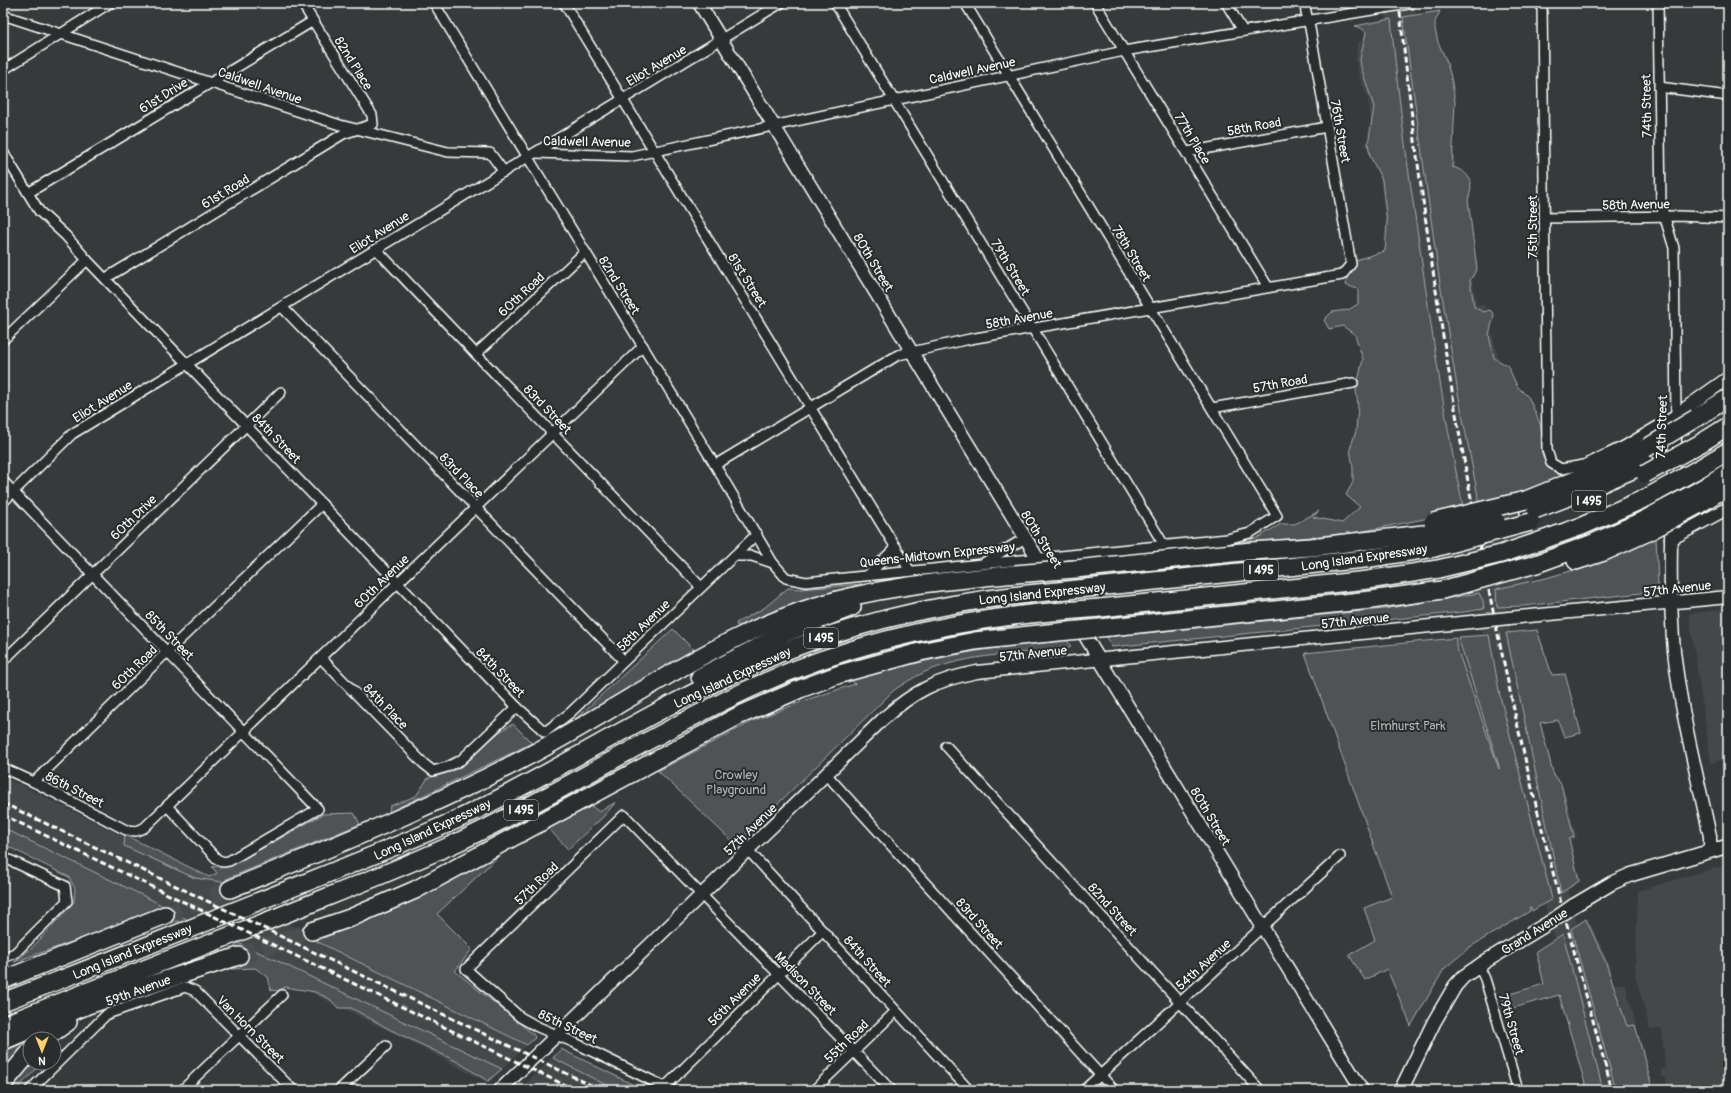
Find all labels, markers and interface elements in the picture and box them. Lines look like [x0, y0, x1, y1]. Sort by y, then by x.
street label: 82nd Place [331, 34, 376, 94]
street label: Eliot Avenue [624, 41, 690, 90]
street label: Caldwell Avenue [928, 54, 1017, 88]
street label: Caldwell Avenue [216, 64, 304, 108]
street label: 74th Street [1638, 73, 1656, 138]
street label: 61st Drive [136, 74, 191, 117]
street label: 76th Street [1327, 98, 1354, 165]
street label: 77th Place [1171, 110, 1214, 168]
street label: 58th Road [1226, 114, 1282, 140]
street label: Caldwell Avenue [543, 133, 632, 151]
street label: 61st Road [198, 171, 253, 212]
street label: 75th Street [1525, 195, 1541, 259]
street label: 58th Avenue [1602, 196, 1671, 214]
street label: Eliot Avenue [347, 208, 413, 257]
street label: 78th Street [1108, 222, 1155, 285]
street label: 80th Street [850, 231, 897, 295]
street label: 79th Street [987, 236, 1034, 299]
street label: 81st Street [724, 251, 770, 311]
street label: 82nd Street [595, 253, 644, 318]
street label: 60th Road [495, 269, 548, 320]
street label: 58th Avenue [984, 305, 1054, 333]
street label: 57th Road [1252, 371, 1309, 397]
street label: Eliot Avenue [70, 377, 136, 426]
street label: 83rd Street [520, 382, 575, 438]
street label: 74th Street [1653, 394, 1671, 459]
street label: 84th Street [248, 410, 305, 468]
street label: 83rd Place [436, 450, 487, 502]
street label: 60th Drive [107, 491, 161, 544]
road number: I 495 [1572, 491, 1606, 511]
street label: 80th Street [1017, 508, 1066, 572]
street label: Queens-Midtown Expressway [859, 539, 1016, 571]
street label: Long Island Expressway [1300, 541, 1429, 575]
street label: 60th Avenue [351, 551, 413, 612]
road number: I 495 [1244, 560, 1278, 580]
street label: 57th Avenue [1642, 577, 1712, 601]
street label: Long Island Expressway [978, 579, 1107, 609]
street label: 58th Avenue [614, 596, 674, 655]
street label: 85th Street [142, 607, 197, 664]
street label: 57th Avenue [1320, 609, 1390, 633]
road number: I 495 [804, 628, 838, 648]
street label: 60th Road [108, 642, 161, 693]
street label: 57th Avenue [998, 642, 1068, 666]
street label: 84th Street [472, 644, 529, 702]
street label: Long Island Expressway [671, 644, 794, 712]
street label: 84th Place [360, 680, 411, 733]
park label: Elmhurst Park [1370, 718, 1446, 734]
park label: Crowley Playground [706, 767, 766, 798]
street label: 86th Street [43, 768, 107, 812]
street label: 80th Street [1187, 785, 1234, 849]
street label: Long Island Expressway [371, 796, 494, 864]
road number: I 495 [504, 800, 538, 820]
street label: 57th Avenue [721, 800, 781, 859]
street label: 57th Road [511, 859, 562, 909]
street label: 82nd Street [1084, 880, 1141, 940]
street label: 83rd Street [952, 895, 1007, 953]
street label: Grand Avenue [1498, 905, 1571, 959]
street label: Long Island Expressway [70, 921, 195, 983]
street label: 84th Street [840, 933, 895, 991]
street label: 54th Avenue [1173, 935, 1235, 994]
street label: Madison Street [771, 949, 840, 1019]
street label: 56th Avenue [705, 969, 765, 1030]
street label: 59th Avenue [104, 972, 174, 1010]
street label: 79th Street [1495, 992, 1528, 1057]
street label: Van Horn Street [213, 993, 288, 1067]
street label: 85th Street [536, 1006, 600, 1048]
street label: 55th Road [821, 1017, 872, 1067]
north arrow [22, 1031, 62, 1071]
text: N [38, 1054, 46, 1067]

